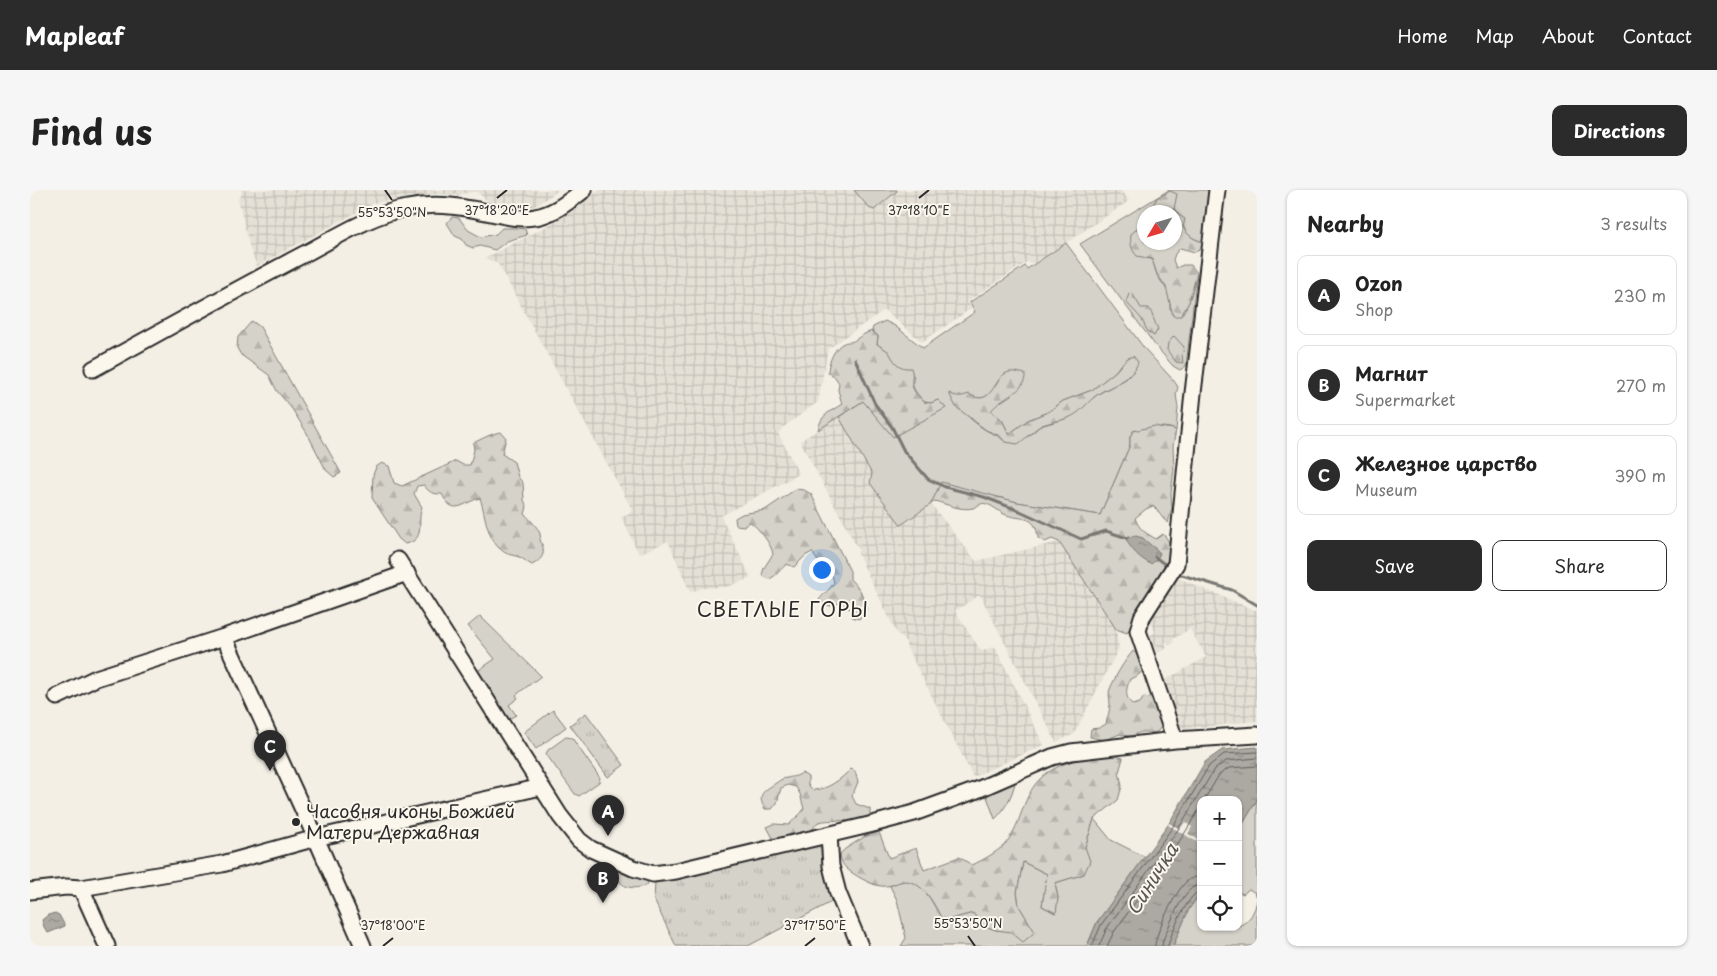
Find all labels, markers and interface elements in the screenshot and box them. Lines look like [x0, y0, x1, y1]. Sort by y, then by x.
text: Mapleaf [25, 17, 124, 53]
text: Home [1397, 22, 1447, 49]
text: Map [1475, 22, 1514, 49]
text: About [1542, 22, 1594, 49]
text: Contact [1622, 22, 1692, 49]
text: Find us [30, 104, 152, 157]
button: Directions [1552, 105, 1687, 156]
text: 37°18'20"E [465, 201, 529, 219]
text: 37°18'10"E [888, 201, 950, 219]
text: 55°53'50"N [358, 203, 426, 221]
north arrow [1137, 205, 1182, 250]
text: Nearby [1307, 207, 1384, 239]
text: 3 results [1600, 211, 1667, 235]
text: Ozon [1355, 269, 1403, 297]
text: A [1318, 283, 1330, 307]
text: 230 m [1614, 283, 1666, 307]
text: Shop [1355, 297, 1393, 321]
text: Магнит [1355, 359, 1427, 387]
text: B [1319, 373, 1329, 397]
text: 270 m [1616, 373, 1666, 397]
text: Supermarket [1355, 387, 1455, 411]
text: Железное царство [1355, 449, 1537, 477]
text: C [1318, 463, 1330, 487]
text: 390 m [1615, 463, 1666, 487]
text: Museum [1355, 477, 1418, 501]
button: Save [1307, 540, 1482, 591]
button: Share [1492, 540, 1667, 591]
your location [809, 557, 835, 583]
district label: СВЕТЛЫЕ ГОРЫ [697, 594, 869, 624]
pin: C [254, 730, 286, 771]
pin: A [592, 795, 624, 836]
map controls [1197, 796, 1242, 931]
button: + [1197, 796, 1242, 841]
place label: Часовня иконы Божией Матери Державная [306, 797, 515, 845]
marker: Часовня иконы Божией Матери Державная [290, 816, 302, 828]
water label: Синичка [1118, 836, 1185, 920]
button: − [1197, 841, 1242, 886]
pin: B [587, 862, 619, 903]
button: locate [1197, 886, 1242, 931]
text: 55°53'50"N [934, 914, 1002, 932]
text: 37°18'00"E [361, 916, 425, 934]
text: 37°17'50"E [784, 916, 846, 934]

